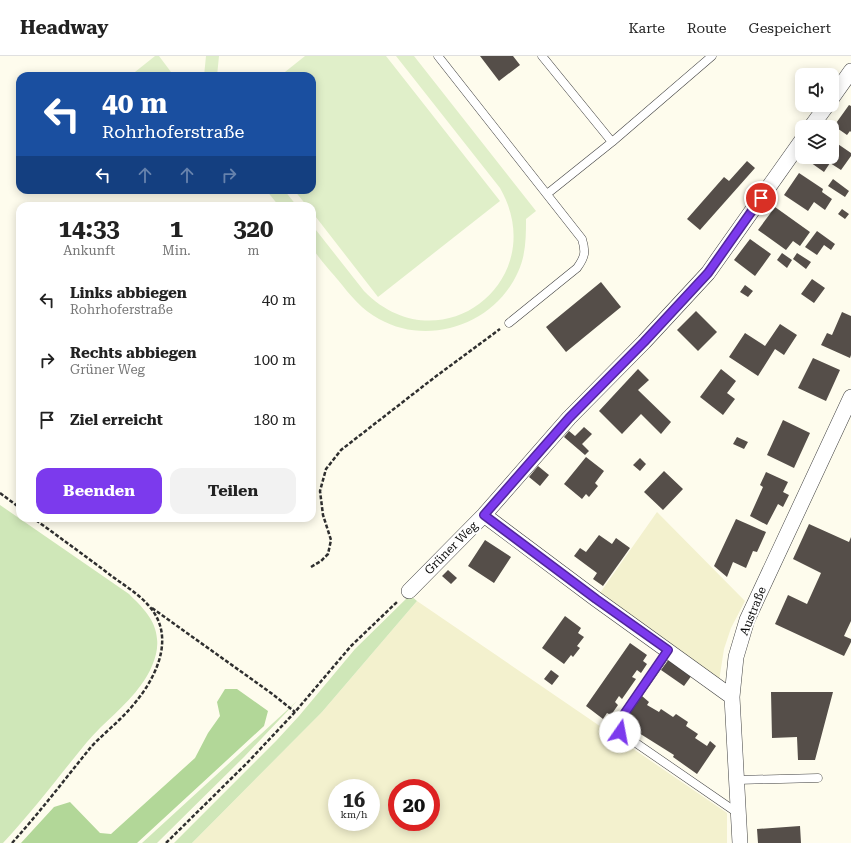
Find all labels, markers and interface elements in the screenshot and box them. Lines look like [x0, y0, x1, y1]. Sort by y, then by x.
text: Headway [20, 16, 109, 39]
text: Karte [629, 20, 665, 36]
text: Route [687, 20, 727, 36]
text: Gespeichert [749, 20, 831, 36]
map controls [795, 68, 839, 164]
button: sound [795, 68, 839, 112]
text: 40 m [102, 87, 167, 120]
icon: left [36, 88, 88, 140]
button: layers [795, 120, 839, 164]
text: Rohrhoferstraße [102, 121, 244, 142]
icon: left [92, 164, 114, 186]
icon: ahead [134, 164, 156, 186]
icon: ahead [176, 164, 198, 186]
icon: right [218, 164, 240, 186]
pin [744, 181, 778, 215]
icon: arrive [750, 187, 772, 209]
text: 14:33 [59, 215, 120, 243]
text: 1 [170, 215, 183, 243]
text: 320 [233, 215, 273, 243]
text: Ankunft [63, 243, 115, 258]
text: Min. [162, 243, 191, 258]
text: m [247, 243, 259, 258]
text: Links abbiegen [70, 284, 187, 302]
icon: left [36, 289, 58, 311]
text: 40 m [262, 291, 296, 309]
text: Rohrhoferstraße [70, 302, 173, 317]
text: Rechts abbiegen [70, 344, 197, 362]
icon: right [36, 349, 58, 371]
text: 100 m [253, 351, 296, 369]
text: Grüner Weg [70, 362, 145, 377]
icon: arrive [36, 409, 58, 431]
text: Ziel erreicht [70, 411, 163, 429]
text: 180 m [253, 411, 296, 429]
button: Beenden [36, 468, 162, 514]
button: Teilen [170, 468, 296, 514]
street label: Grüner Weg [422, 518, 481, 577]
street label: Austraße [737, 584, 769, 637]
position arrow [599, 711, 641, 753]
speed limit sign: 20 [388, 779, 440, 831]
text: 16 [343, 788, 365, 812]
text: km/h [341, 809, 367, 820]

